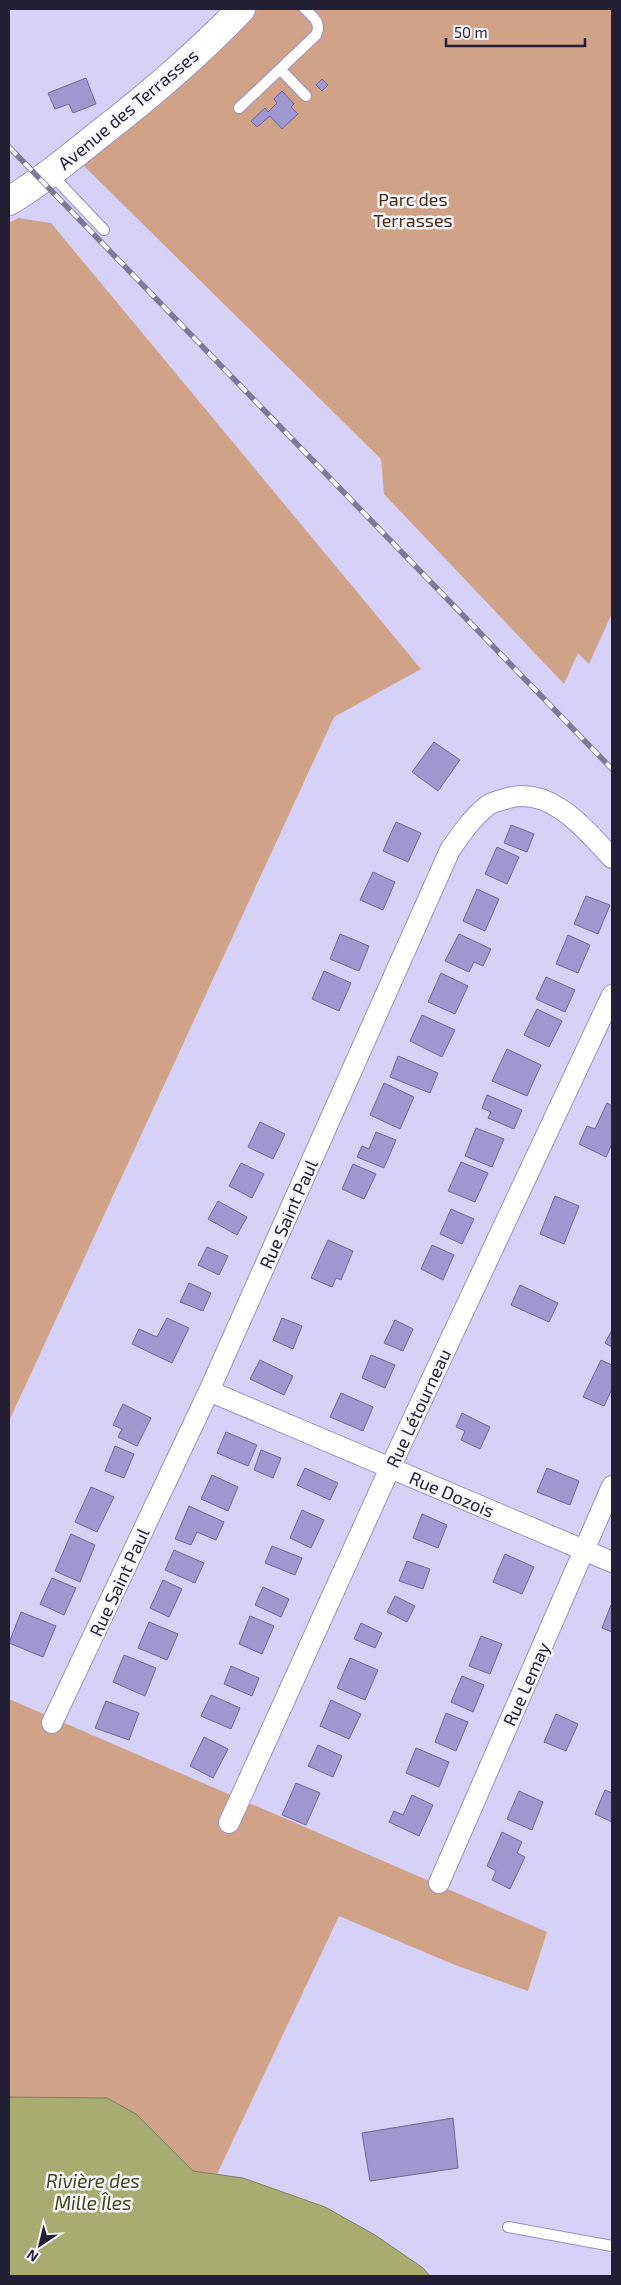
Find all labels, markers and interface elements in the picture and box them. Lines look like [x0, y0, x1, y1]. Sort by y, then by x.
scale bar [446, 15, 585, 47]
text: 50 m [454, 23, 488, 41]
street label: Avenue des Terrasses [53, 44, 203, 174]
park label: Parc des Terrasses [373, 188, 453, 231]
street label: Rue Saint Paul [254, 1156, 322, 1272]
street label: Rue Létourneau [381, 1345, 455, 1471]
street label: Rue Dozois [406, 1466, 498, 1522]
street label: Rue Saint Paul [84, 1524, 154, 1640]
street label: Rue Lemay [498, 1638, 554, 1729]
water label: Rivière des Mille Îles [46, 2169, 140, 2214]
north arrow [15, 2220, 65, 2270]
text: N [23, 2246, 41, 2266]

